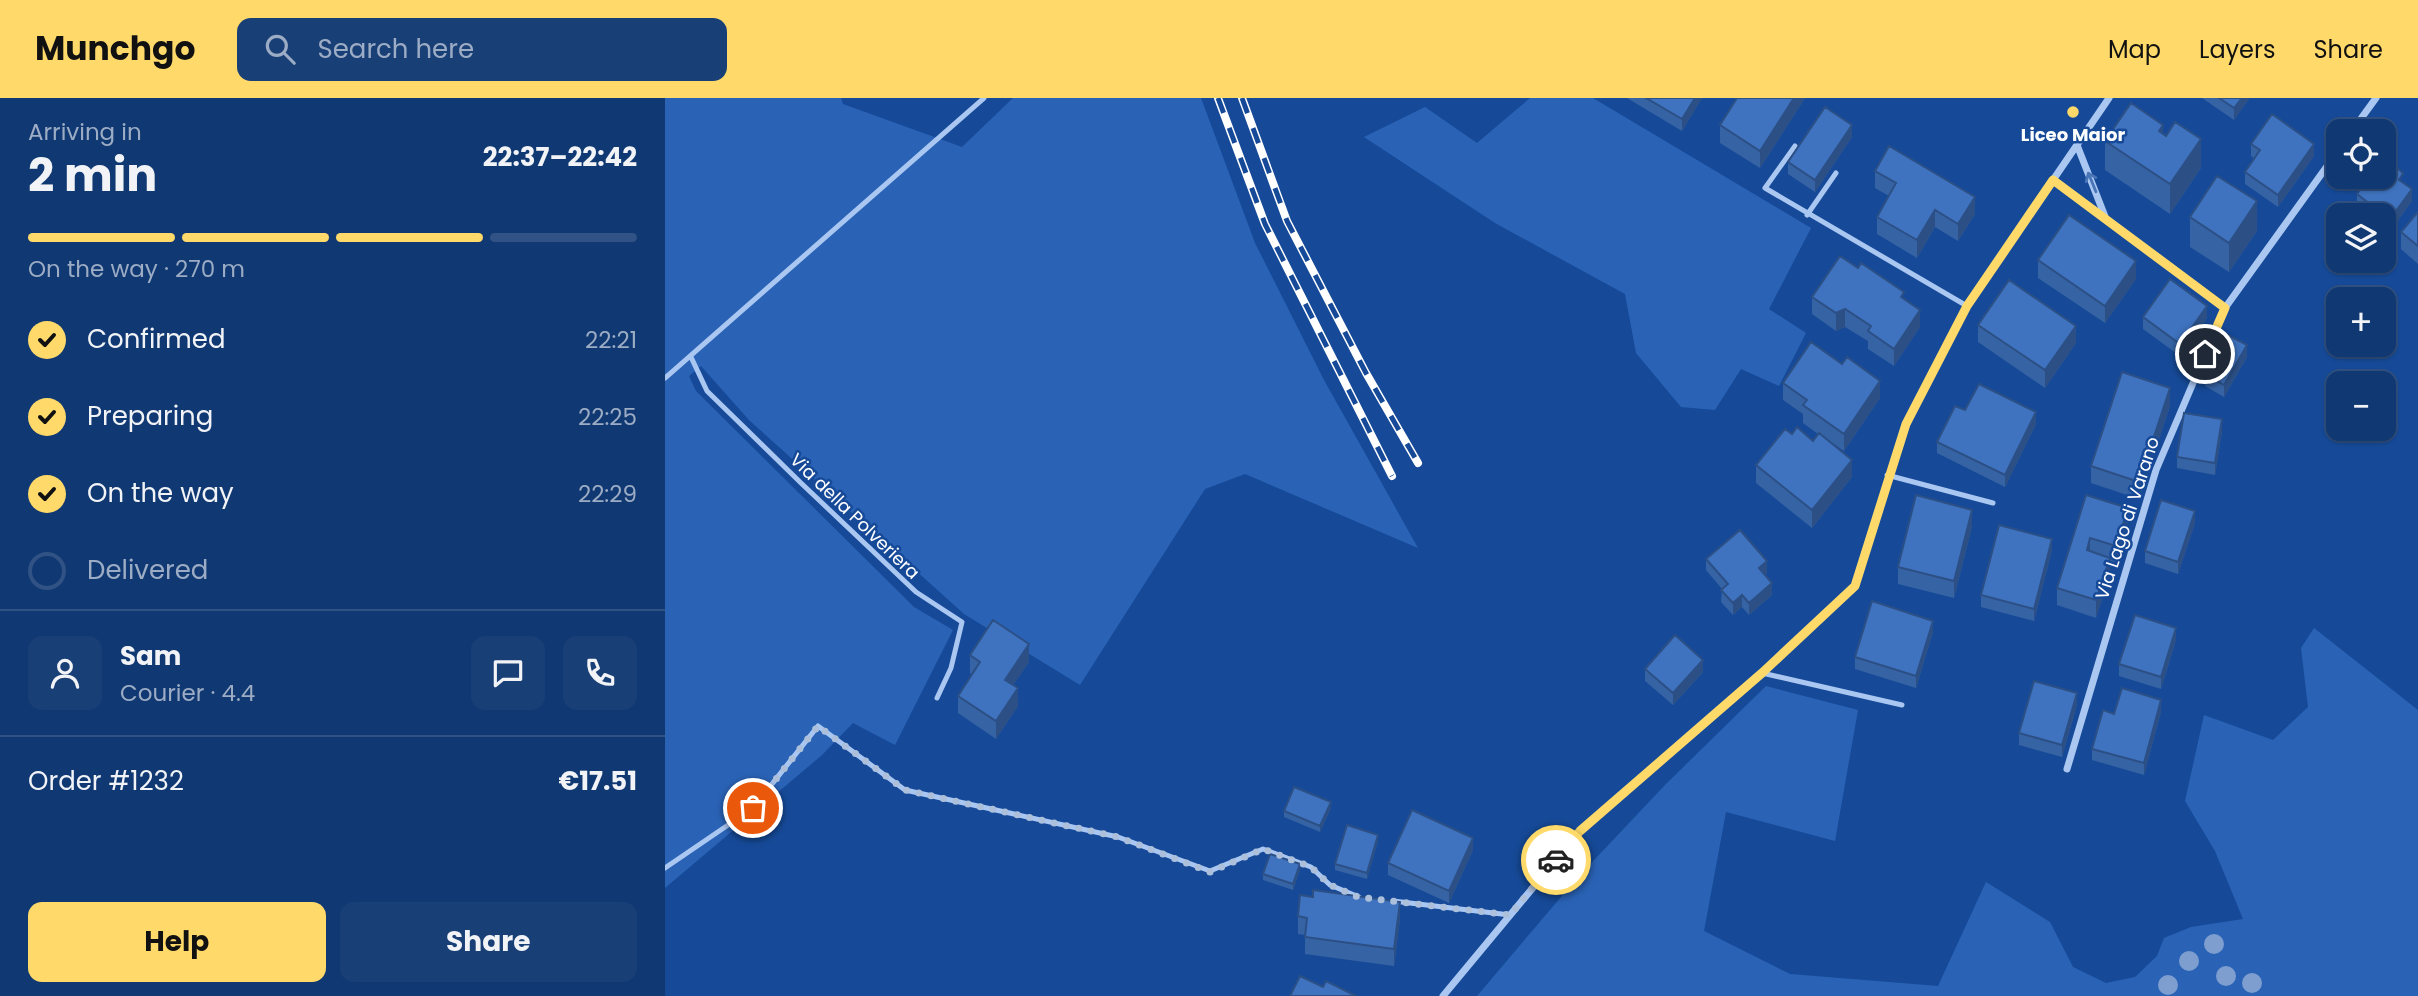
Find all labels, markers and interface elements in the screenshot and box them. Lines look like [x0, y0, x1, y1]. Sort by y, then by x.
search box [237, 18, 727, 81]
text: Munchgo [35, 25, 195, 72]
icon: search [261, 30, 299, 68]
text: Search here [317, 31, 474, 67]
text: Map [2108, 33, 2161, 66]
text: Layers [2199, 33, 2275, 66]
text: Share [2313, 33, 2383, 66]
marker: Liceo Maior [2065, 104, 2081, 120]
text: Arriving in [28, 116, 142, 148]
map controls [2326, 119, 2396, 441]
button: locate [2326, 119, 2396, 189]
place label: Liceo Maior [2021, 122, 2125, 147]
text: 22:37–22:42 [483, 139, 637, 175]
text: 2 min [28, 143, 157, 207]
one-way arrow [2084, 172, 2097, 194]
button: layers [2326, 203, 2396, 273]
text: On the way · 270 m [28, 253, 245, 285]
button: + [2326, 287, 2396, 357]
icon: check [28, 321, 66, 359]
text: Confirmed [87, 321, 225, 357]
text: 22:21 [585, 324, 637, 356]
pin [2175, 324, 2235, 384]
icon: home [2186, 335, 2224, 373]
button: − [2326, 371, 2396, 441]
icon: check [28, 398, 66, 436]
text: Preparing [87, 398, 213, 434]
text: 22:25 [578, 401, 637, 433]
street label: Via Lago di Varano [2089, 433, 2165, 603]
street label: Via della Polveriera [785, 447, 925, 585]
icon: check [28, 475, 66, 513]
text: On the way [87, 475, 234, 511]
text: 22:29 [578, 478, 637, 510]
text: Delivered [87, 552, 208, 588]
button: person [28, 636, 102, 710]
button: chat [471, 636, 545, 710]
button: phone [563, 636, 637, 710]
text: Sam [120, 638, 181, 674]
text: Courier · 4.4 [120, 677, 255, 709]
text: Order #1232 [28, 763, 184, 799]
text: €17.51 [559, 763, 637, 799]
pin [723, 778, 783, 838]
icon: bag [734, 789, 772, 827]
courier [1521, 825, 1591, 895]
icon: car [1537, 841, 1575, 879]
button: Help [28, 902, 326, 982]
button: Share [340, 902, 637, 982]

